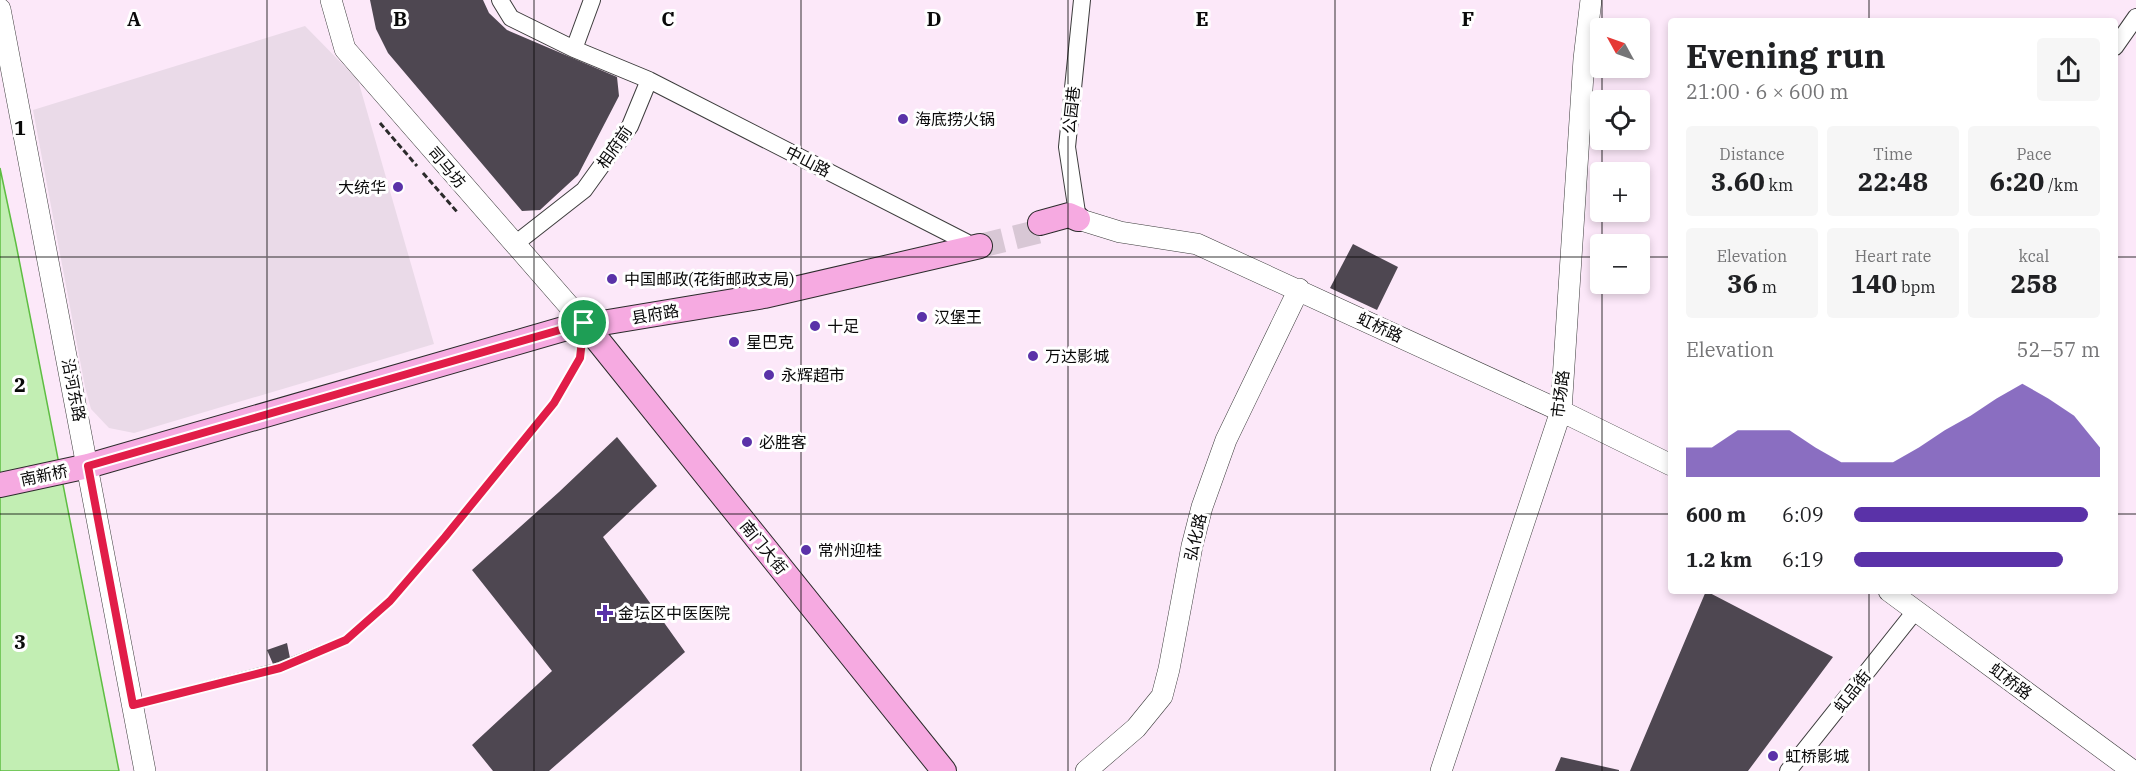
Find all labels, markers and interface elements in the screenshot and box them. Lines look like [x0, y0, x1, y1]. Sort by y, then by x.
text: A [127, 5, 141, 32]
text: B [393, 5, 407, 32]
text: C [661, 5, 675, 32]
text: D [926, 5, 942, 32]
text: E [1195, 5, 1209, 32]
text: F [1462, 5, 1474, 32]
north arrow [1590, 18, 1650, 78]
map controls [1590, 18, 1650, 294]
text: Evening run [1686, 34, 1886, 77]
button: share [2037, 38, 2100, 101]
text: 21:00 · 6 × 600 m [1686, 78, 1849, 105]
street label: 公园巷 [1059, 85, 1083, 135]
button: locate [1590, 90, 1650, 150]
place label: 海底捞火锅 [915, 109, 995, 129]
marker: 海底捞火锅 [896, 112, 910, 126]
text: 1 [14, 114, 26, 141]
street label: 相府前 [592, 122, 636, 172]
street label: 中山路 [782, 141, 834, 181]
street label: 司马坊 [424, 142, 470, 192]
text: Distance [1719, 144, 1785, 164]
text: Time [1873, 144, 1913, 164]
text: Pace [2016, 144, 2052, 164]
button: + [1590, 162, 1650, 222]
text: 3.60 [1711, 164, 1765, 198]
text: 22:48 [1858, 164, 1928, 198]
text: 6:20 [1990, 164, 2044, 198]
text: km [1765, 175, 1793, 195]
text: /km [2044, 175, 2078, 195]
place label: 大统华 [338, 177, 386, 197]
marker: 大统华 [391, 180, 405, 194]
button: − [1590, 234, 1650, 294]
text: Elevation [1717, 246, 1787, 266]
text: Heart rate [1855, 246, 1931, 266]
text: kcal [2019, 246, 2049, 266]
text: 36 [1727, 266, 1758, 300]
text: 140 [1850, 266, 1897, 300]
text: 258 [2011, 266, 2057, 300]
place label: 中国邮政(花街邮政支局) [624, 269, 795, 289]
marker: 中国邮政(花街邮政支局) [605, 272, 619, 286]
text: m [1758, 277, 1777, 297]
text: bpm [1897, 277, 1936, 297]
pin [558, 297, 609, 348]
street label: 县府路 [630, 300, 680, 328]
icon: arrive [567, 306, 600, 339]
place label: 汉堡王 [934, 307, 982, 327]
street label: 虹桥路 [1354, 308, 1406, 346]
marker: 汉堡王 [915, 310, 929, 324]
place label: 十足 [827, 316, 859, 336]
marker: 十足 [808, 319, 822, 333]
place label: 星巴克 [746, 332, 794, 352]
marker: 星巴克 [727, 335, 741, 349]
text: Elevation [1686, 336, 1774, 363]
text: 52–57 m [2017, 336, 2100, 363]
place label: 万达影城 [1045, 346, 1109, 366]
marker: 万达影城 [1026, 349, 1040, 363]
street label: 沿河东路 [58, 357, 90, 423]
place label: 永辉超市 [781, 365, 845, 385]
marker: 永辉超市 [762, 368, 776, 382]
street label: 市场路 [1547, 369, 1573, 419]
text: 2 [14, 371, 26, 398]
place label: 必胜客 [759, 432, 807, 452]
marker: 必胜客 [740, 435, 754, 449]
street label: 南新桥 [18, 460, 70, 490]
text: 600 m [1686, 501, 1746, 528]
text: 6:09 [1782, 501, 1824, 528]
street label: 弘化路 [1180, 511, 1210, 563]
street label: 南门大街 [736, 516, 792, 578]
place label: 常州迎桂 [818, 540, 882, 560]
marker: 常州迎桂 [799, 543, 813, 557]
text: 1.2 km [1686, 546, 1752, 573]
text: 6:19 [1782, 546, 1824, 573]
place label: 金坛区中医医院 [618, 603, 730, 623]
marker: 金坛区中医医院 [596, 604, 614, 622]
text: 3 [14, 628, 26, 655]
street label: 虹桥路 [1986, 659, 2036, 703]
street label: 虹品街 [1829, 666, 1875, 716]
place label: 虹桥影城 [1785, 746, 1849, 766]
marker: 虹桥影城 [1766, 749, 1780, 763]

